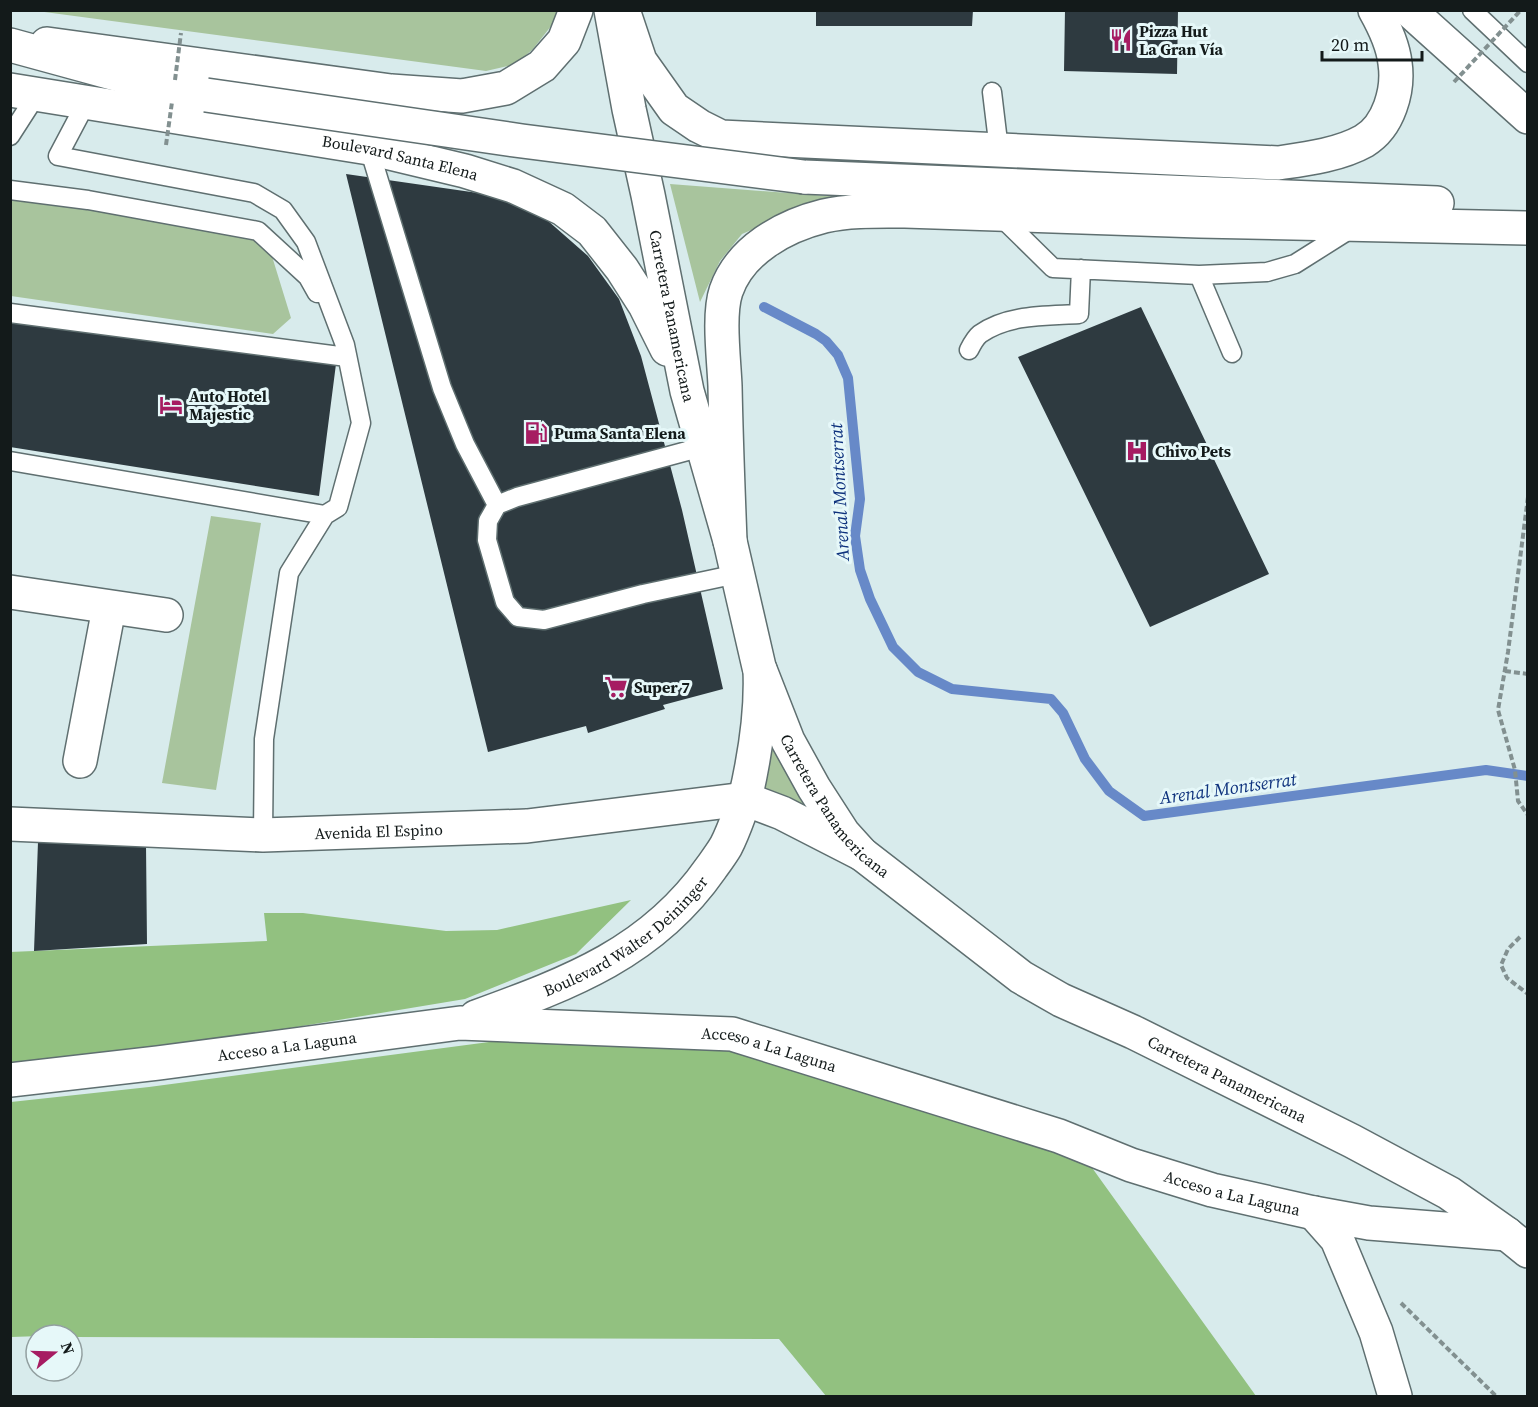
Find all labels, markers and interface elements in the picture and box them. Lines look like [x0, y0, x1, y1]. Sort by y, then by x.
place label: Pizza Hut La Gran Vía [1139, 20, 1223, 60]
scale bar [1322, 24, 1422, 62]
restaurant icon: Pizza Hut La Gran Vía [1108, 27, 1134, 53]
text: 20 m [1331, 32, 1369, 57]
street label: Boulevard Santa Elena [320, 130, 482, 186]
street label: Carretera Panamericana [644, 228, 701, 405]
place label: Auto Hotel Majestic [189, 385, 267, 425]
hotel icon: Auto Hotel Majestic [158, 392, 184, 418]
fuel station icon: Puma Santa Elena [523, 420, 549, 446]
water label: Arenal Montserrat [823, 421, 855, 563]
place label: Puma Santa Elena [554, 422, 686, 444]
hospital icon: Chivo Pets [1124, 438, 1150, 464]
place label: Chivo Pets [1155, 440, 1231, 462]
supermarket icon: Super 7 [603, 674, 629, 700]
place label: Super 7 [634, 676, 690, 698]
street label: Carretera Panamericana [775, 731, 895, 883]
water label: Arenal Montserrat [1157, 766, 1299, 810]
street label: Avenida El Espino [314, 818, 443, 844]
street label: Boulevard Walter Deininger [540, 871, 713, 1001]
street label: Acceso a La Laguna [701, 1022, 840, 1077]
street label: Acceso a La Laguna [216, 1026, 359, 1066]
street label: Carretera Panamericana [1144, 1030, 1311, 1128]
street label: Acceso a La Laguna [1161, 1165, 1303, 1221]
north arrow [24, 1323, 84, 1383]
text: N [56, 1339, 81, 1358]

